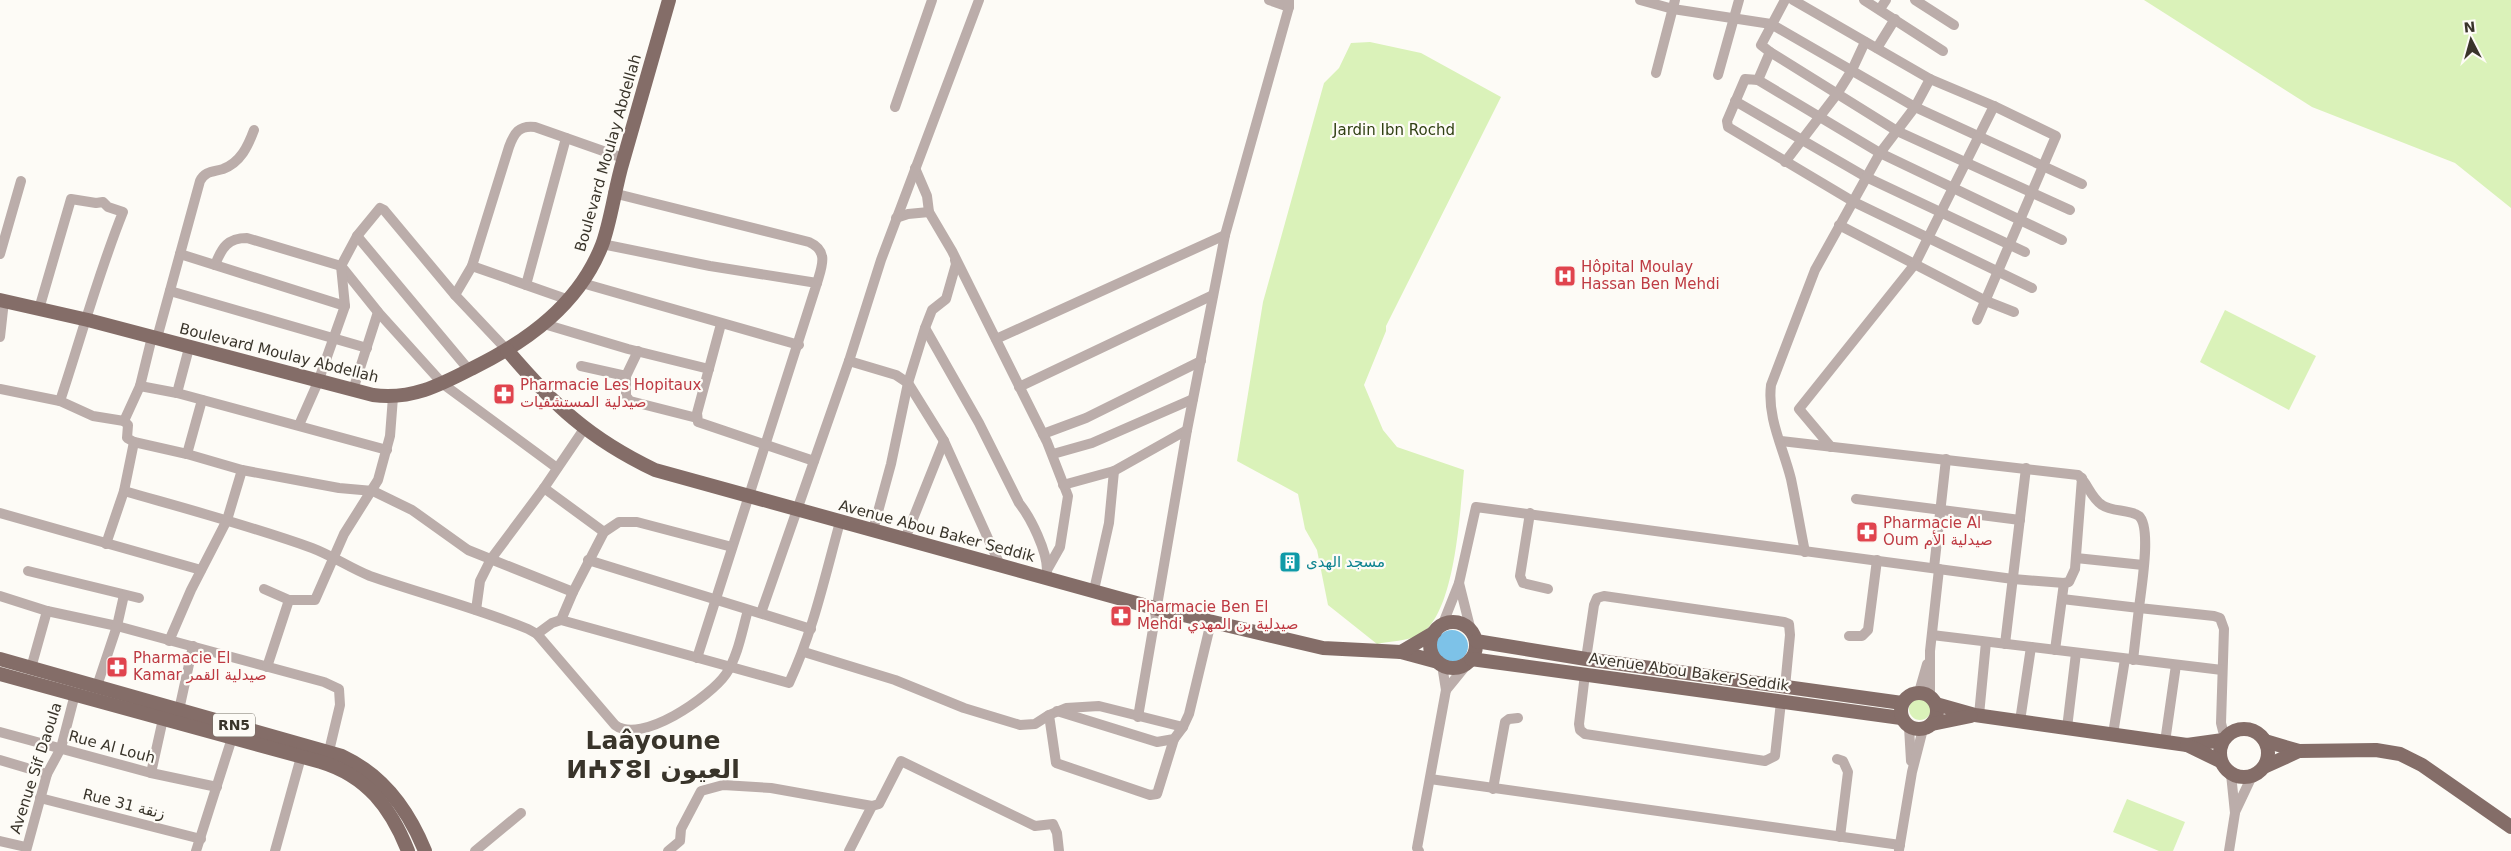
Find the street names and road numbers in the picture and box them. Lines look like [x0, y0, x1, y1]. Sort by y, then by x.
street label: Boulevard Moulay Abdellah [571, 52, 645, 254]
street label: Boulevard Moulay Abdellah [177, 319, 381, 387]
street label: Avenue Abou Baker Seddik [837, 496, 1037, 566]
street label: Avenue Abou Baker Seddik [1588, 649, 1791, 695]
street label: Avenue Sif Daoula [6, 700, 66, 836]
road number: RN5 [213, 714, 255, 736]
street label: Rue Al Louh [67, 727, 157, 767]
street label: Rue 31 زنقة [81, 785, 167, 823]

